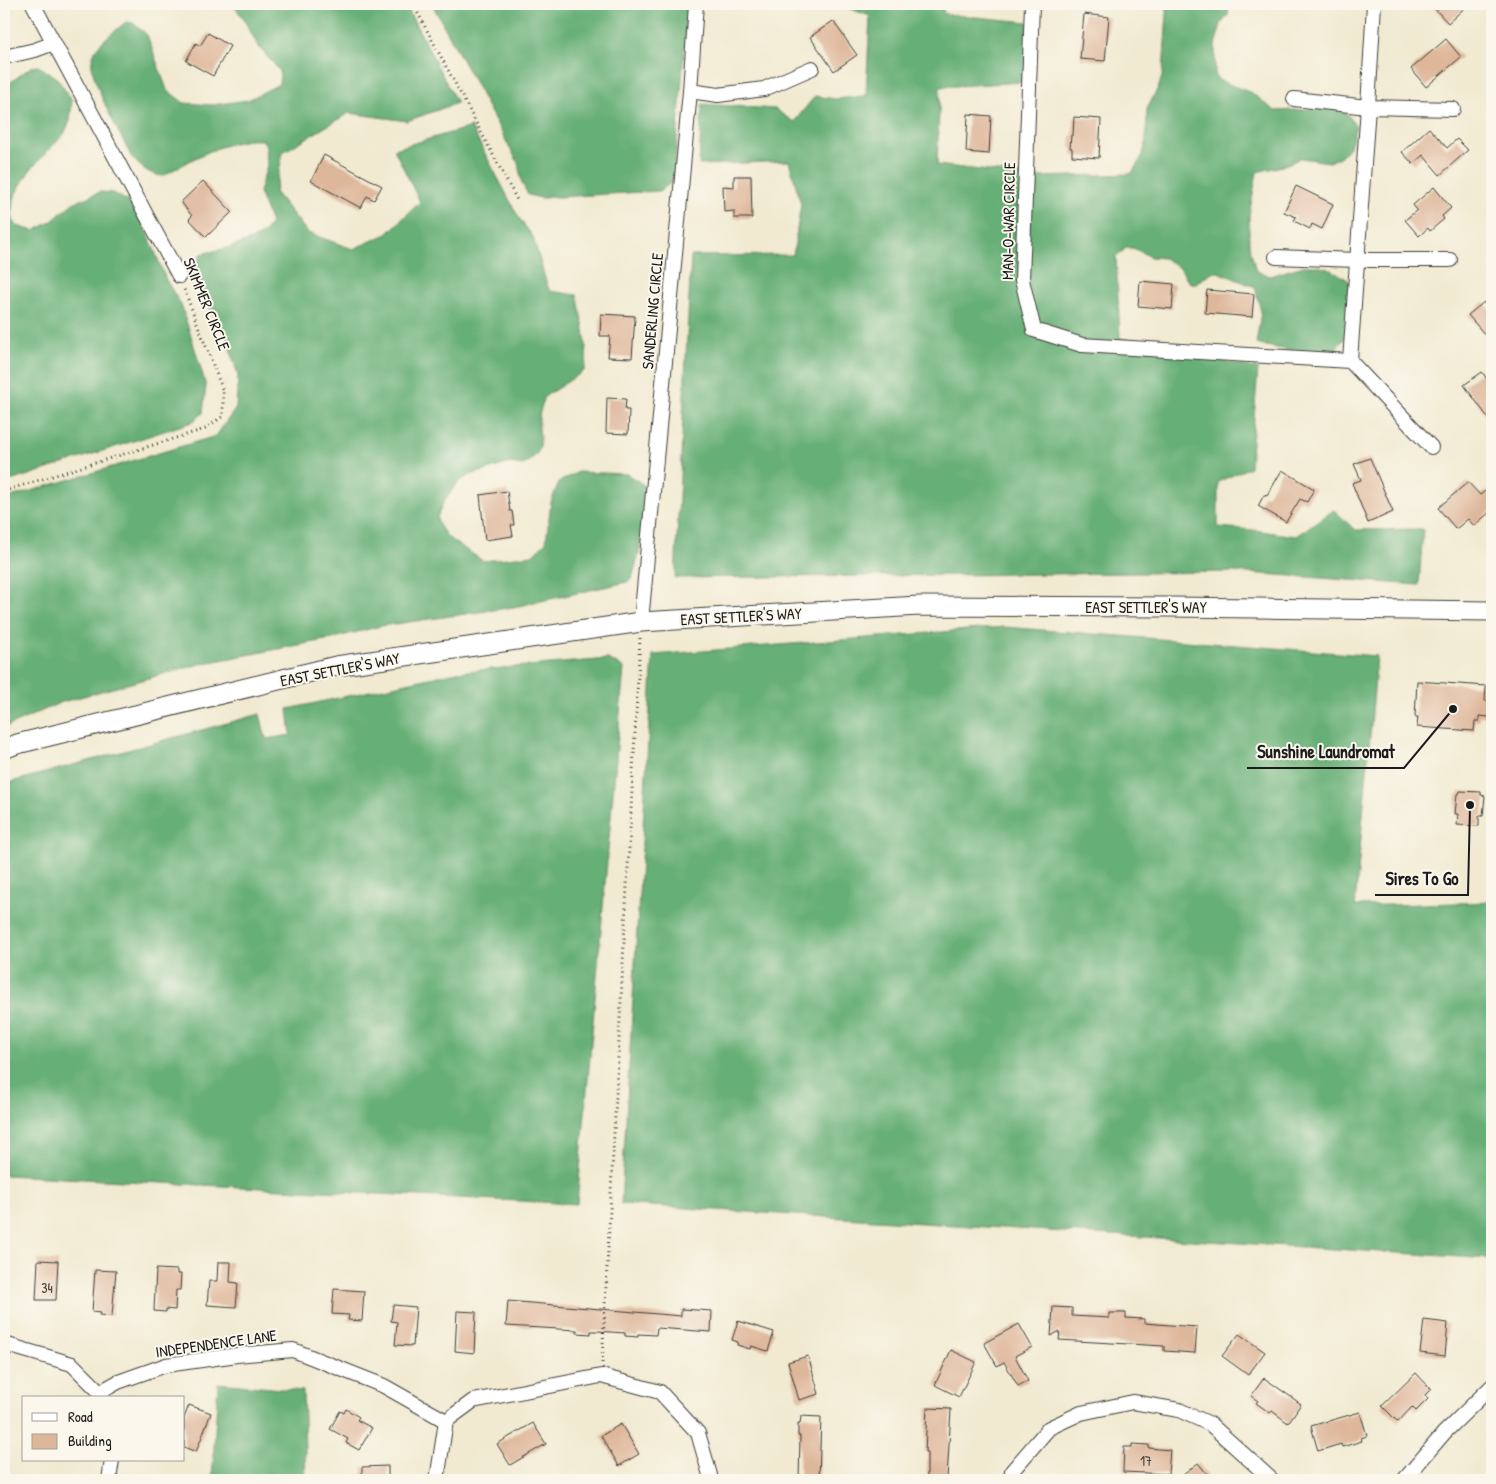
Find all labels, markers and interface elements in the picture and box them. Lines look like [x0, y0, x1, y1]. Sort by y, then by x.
street label: MAN-O-WAR CIRCLE [996, 162, 1020, 280]
street label: SANDERLING CIRCLE [636, 252, 668, 370]
street label: SKIMMER CIRCLE [178, 254, 236, 354]
street label: EAST SETTLER'S WAY [1085, 596, 1207, 618]
street label: EAST SETTLER'S WAY [680, 602, 802, 630]
street label: EAST SETTLER'S WAY [278, 647, 402, 691]
callout: Sunshine Laundromat [1247, 735, 1404, 768]
text: Sunshine Laundromat [1257, 739, 1395, 764]
callout: Sires To Go [1375, 862, 1468, 895]
text: Sires To Go [1385, 866, 1459, 891]
house number: 34 [41, 1278, 53, 1297]
street label: INDEPENDENCE LANE [154, 1324, 278, 1362]
legend [22, 1396, 185, 1462]
text: Road [68, 1406, 93, 1427]
text: Building [68, 1430, 112, 1451]
house number: 17 [1140, 1451, 1152, 1470]

